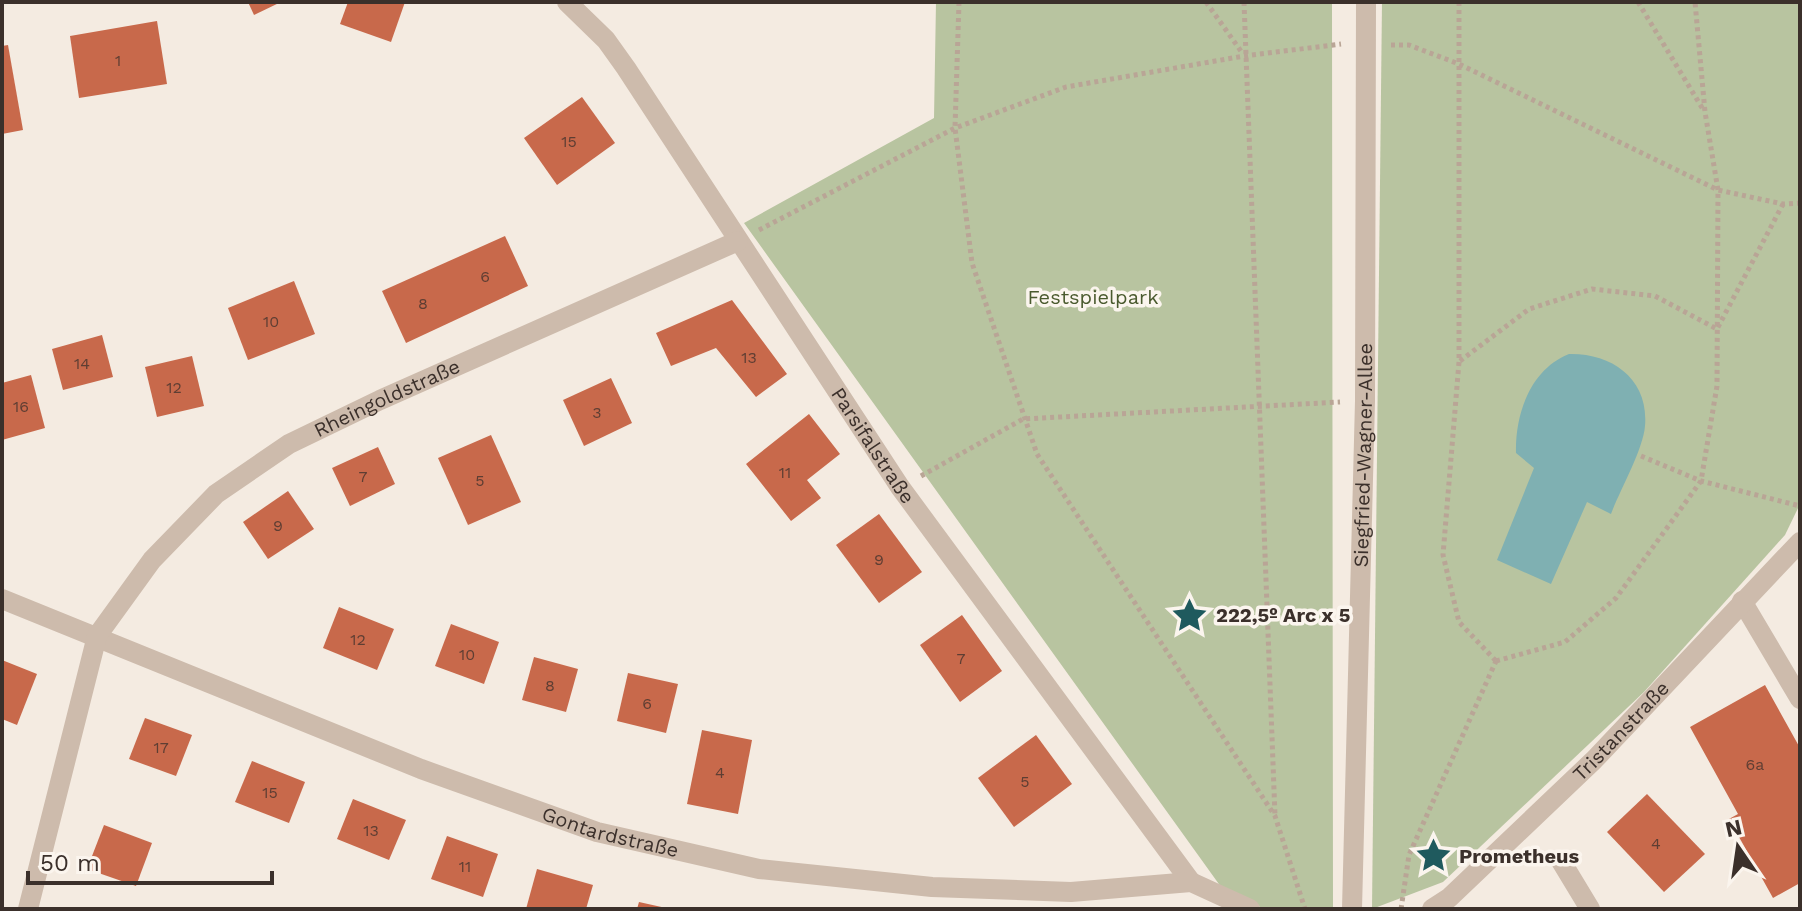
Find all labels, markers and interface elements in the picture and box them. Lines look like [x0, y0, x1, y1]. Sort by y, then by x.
house number: 1 [115, 51, 121, 70]
house number: 15 [561, 132, 577, 151]
house number: 6 [480, 267, 490, 286]
park label: Festspielpark [1028, 285, 1158, 309]
house number: 8 [418, 294, 428, 313]
house number: 10 [263, 312, 279, 331]
street label: Siegfried-Wagner-Allee [1349, 343, 1377, 568]
house number: 13 [741, 348, 757, 367]
house number: 14 [74, 354, 90, 373]
street label: Rheingoldstraße [310, 354, 464, 442]
house number: 12 [166, 378, 182, 397]
street label: Parsifalstraße [826, 383, 920, 508]
house number: 16 [13, 397, 29, 416]
house number: 3 [592, 403, 602, 422]
house number: 11 [779, 463, 791, 482]
house number: 7 [359, 467, 368, 486]
house number: 5 [475, 471, 485, 490]
house number: 9 [273, 516, 283, 535]
house number: 9 [874, 550, 884, 569]
place icon: 222,5º Arc x 5 [1171, 596, 1209, 634]
place label: 222,5º Arc x 5 [1216, 603, 1350, 627]
house number: 12 [350, 630, 366, 649]
house number: 10 [459, 645, 475, 664]
house number: 7 [957, 649, 966, 668]
house number: 8 [545, 676, 555, 695]
street label: Tristanstraße [1568, 676, 1674, 786]
house number: 6 [642, 694, 652, 713]
house number: 17 [153, 738, 169, 757]
house number: 6a [1746, 755, 1764, 774]
house number: 4 [715, 763, 725, 782]
house number: 5 [1020, 772, 1030, 791]
house number: 15 [262, 783, 278, 802]
street label: Gontardstraße [539, 801, 681, 862]
north arrow [1698, 807, 1778, 887]
text: N [1723, 814, 1744, 842]
house number: 13 [363, 821, 379, 840]
house number: 4 [1651, 834, 1661, 853]
scale bar [28, 835, 272, 885]
place icon: Prometheus [1414, 837, 1452, 875]
place label: Prometheus [1459, 844, 1579, 868]
text: 50 m [40, 849, 100, 877]
house number: 11 [459, 857, 471, 876]

